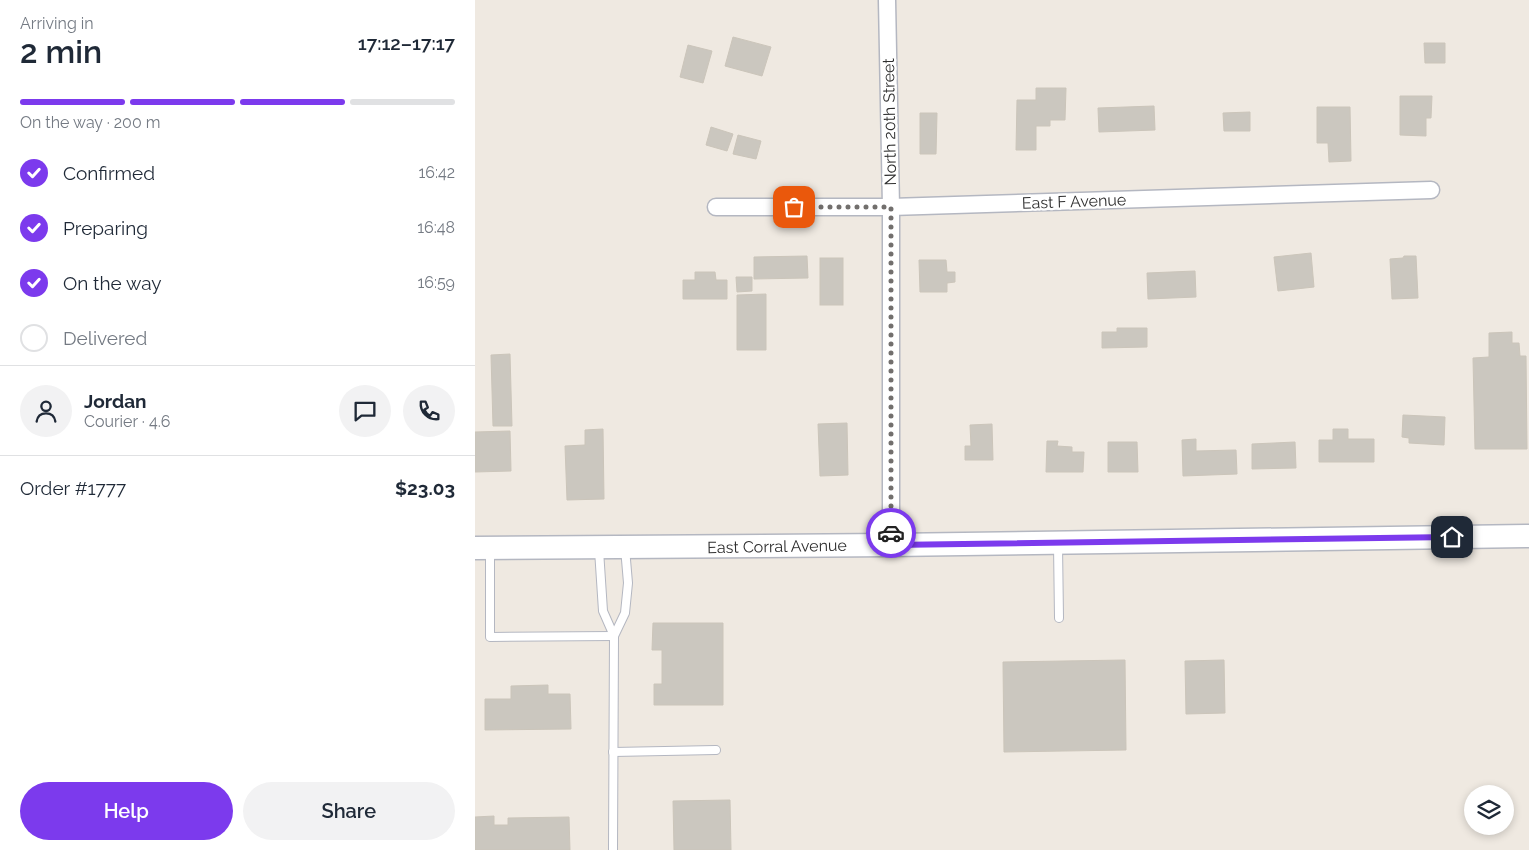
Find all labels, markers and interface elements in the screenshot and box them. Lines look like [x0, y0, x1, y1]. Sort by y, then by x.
text: Arriving in [20, 14, 94, 33]
text: 17:12–17:17 [358, 32, 455, 54]
text: 2 min [20, 33, 102, 70]
street label: North 20th Street [879, 58, 900, 186]
text: On the way · 200 m [20, 113, 160, 132]
icon: check [20, 159, 48, 187]
text: Confirmed [63, 162, 155, 184]
text: 16:42 [418, 163, 455, 182]
pin [773, 186, 815, 228]
street label: East F Avenue [1022, 190, 1127, 213]
icon: bag [780, 193, 808, 221]
icon: check [20, 214, 48, 242]
text: Preparing [63, 217, 148, 239]
text: 16:48 [417, 218, 455, 237]
icon: check [20, 269, 48, 297]
text: On the way [63, 272, 162, 294]
text: 16:59 [417, 273, 455, 292]
text: Delivered [63, 327, 147, 349]
button: person [20, 385, 72, 437]
button: chat [339, 385, 391, 437]
button: phone [403, 385, 455, 437]
text: Jordan [84, 390, 147, 412]
text: Courier · 4.6 [84, 412, 170, 431]
text: Order #1777 [20, 477, 126, 499]
text: $23.03 [395, 477, 455, 499]
courier [866, 508, 916, 558]
pin [1431, 516, 1473, 558]
icon: car [877, 519, 905, 547]
icon: home [1438, 523, 1466, 551]
street label: East Corral Avenue [707, 536, 847, 557]
button: Help [20, 782, 233, 840]
button: Share [243, 782, 455, 840]
map controls [1464, 785, 1514, 835]
button: layers [1464, 785, 1514, 835]

